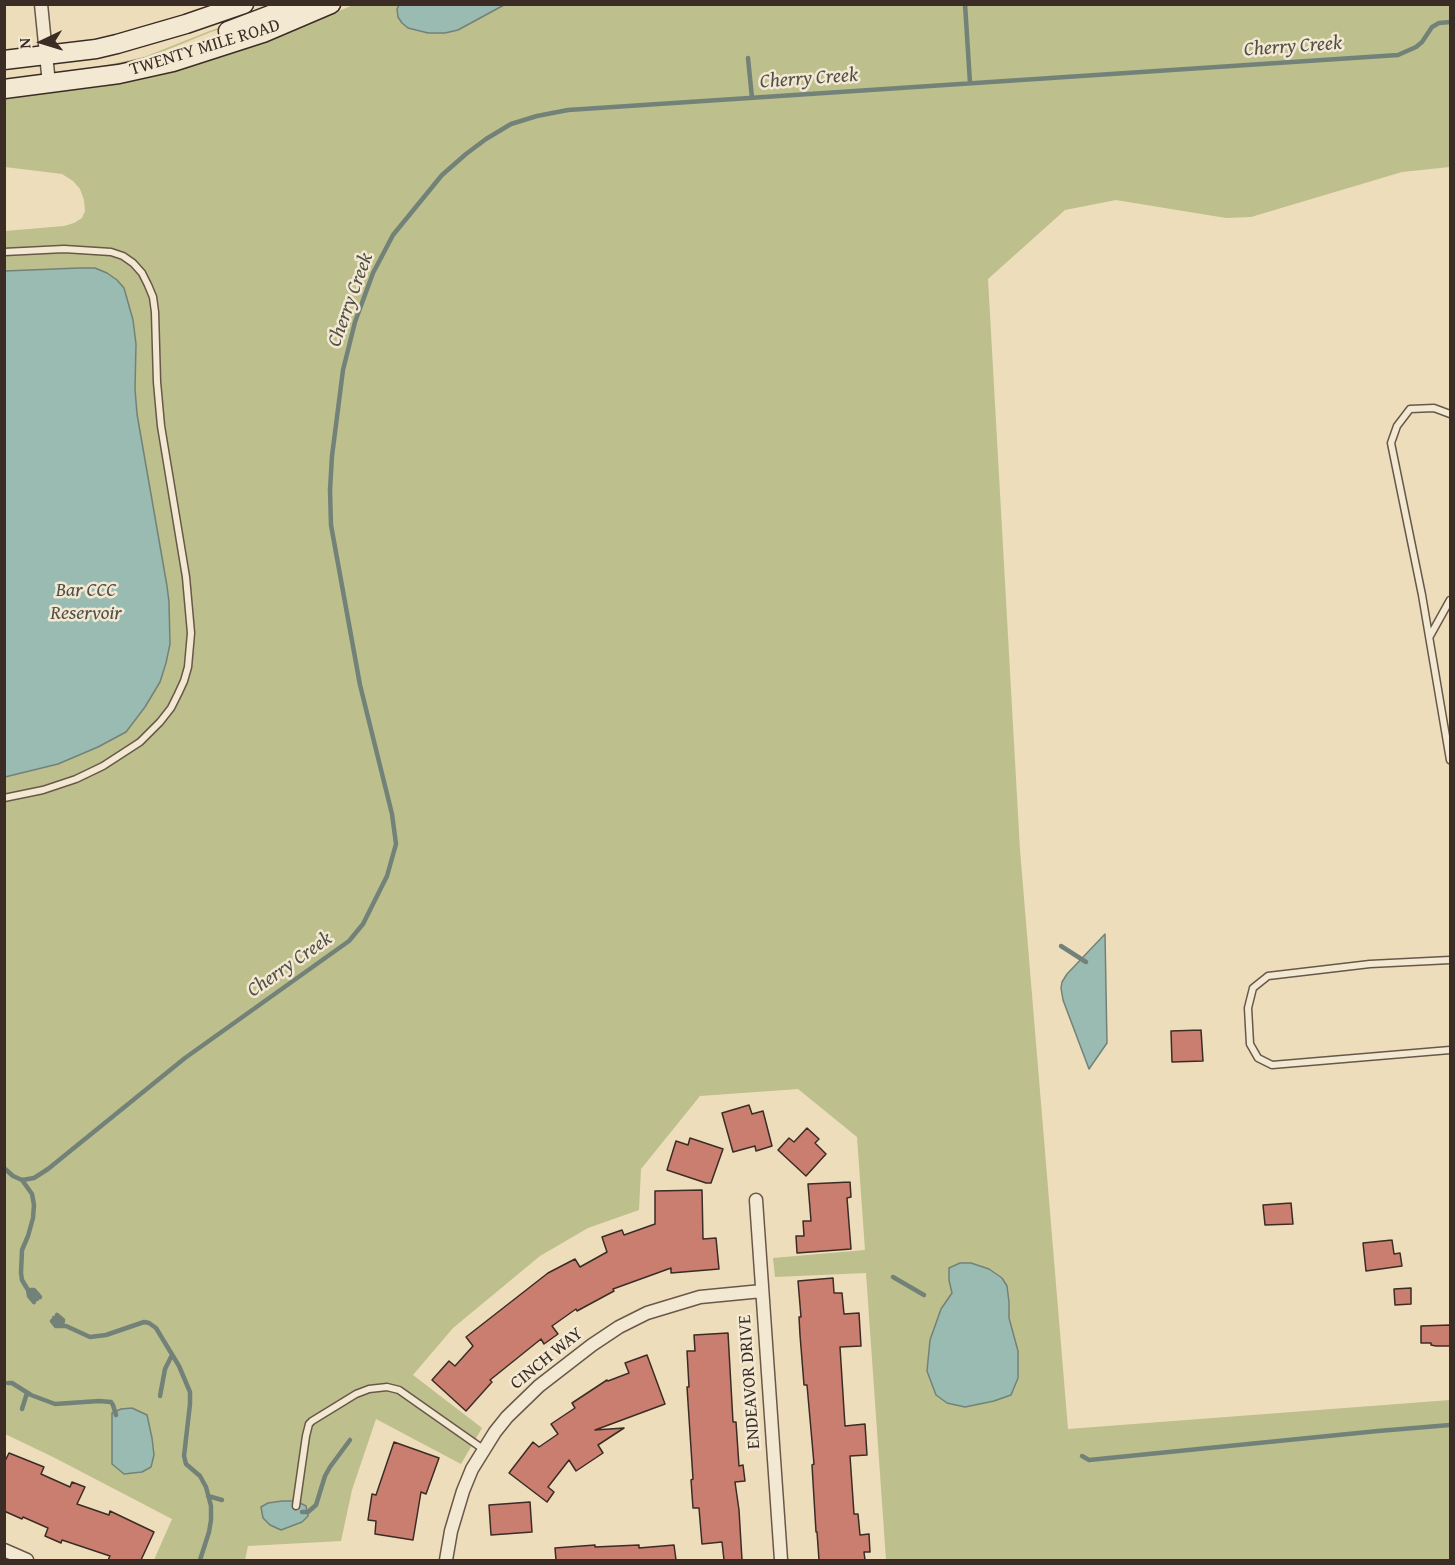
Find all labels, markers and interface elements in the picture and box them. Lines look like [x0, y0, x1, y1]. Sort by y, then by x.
north arrow [12, 12, 72, 72]
street label: TWENTY MILE ROAD [127, 15, 283, 81]
water label: Cherry Creek [1243, 32, 1343, 62]
text: N [12, 37, 36, 49]
water label: Cherry Creek [759, 64, 859, 94]
water label: Cherry Creek [323, 250, 379, 350]
water label: Bar CCC Reservoir [50, 579, 122, 626]
water label: Cherry Creek [243, 927, 337, 1003]
street label: ENDEAVOR DRIVE [735, 1314, 765, 1450]
street label: CINCH WAY [506, 1323, 588, 1395]

